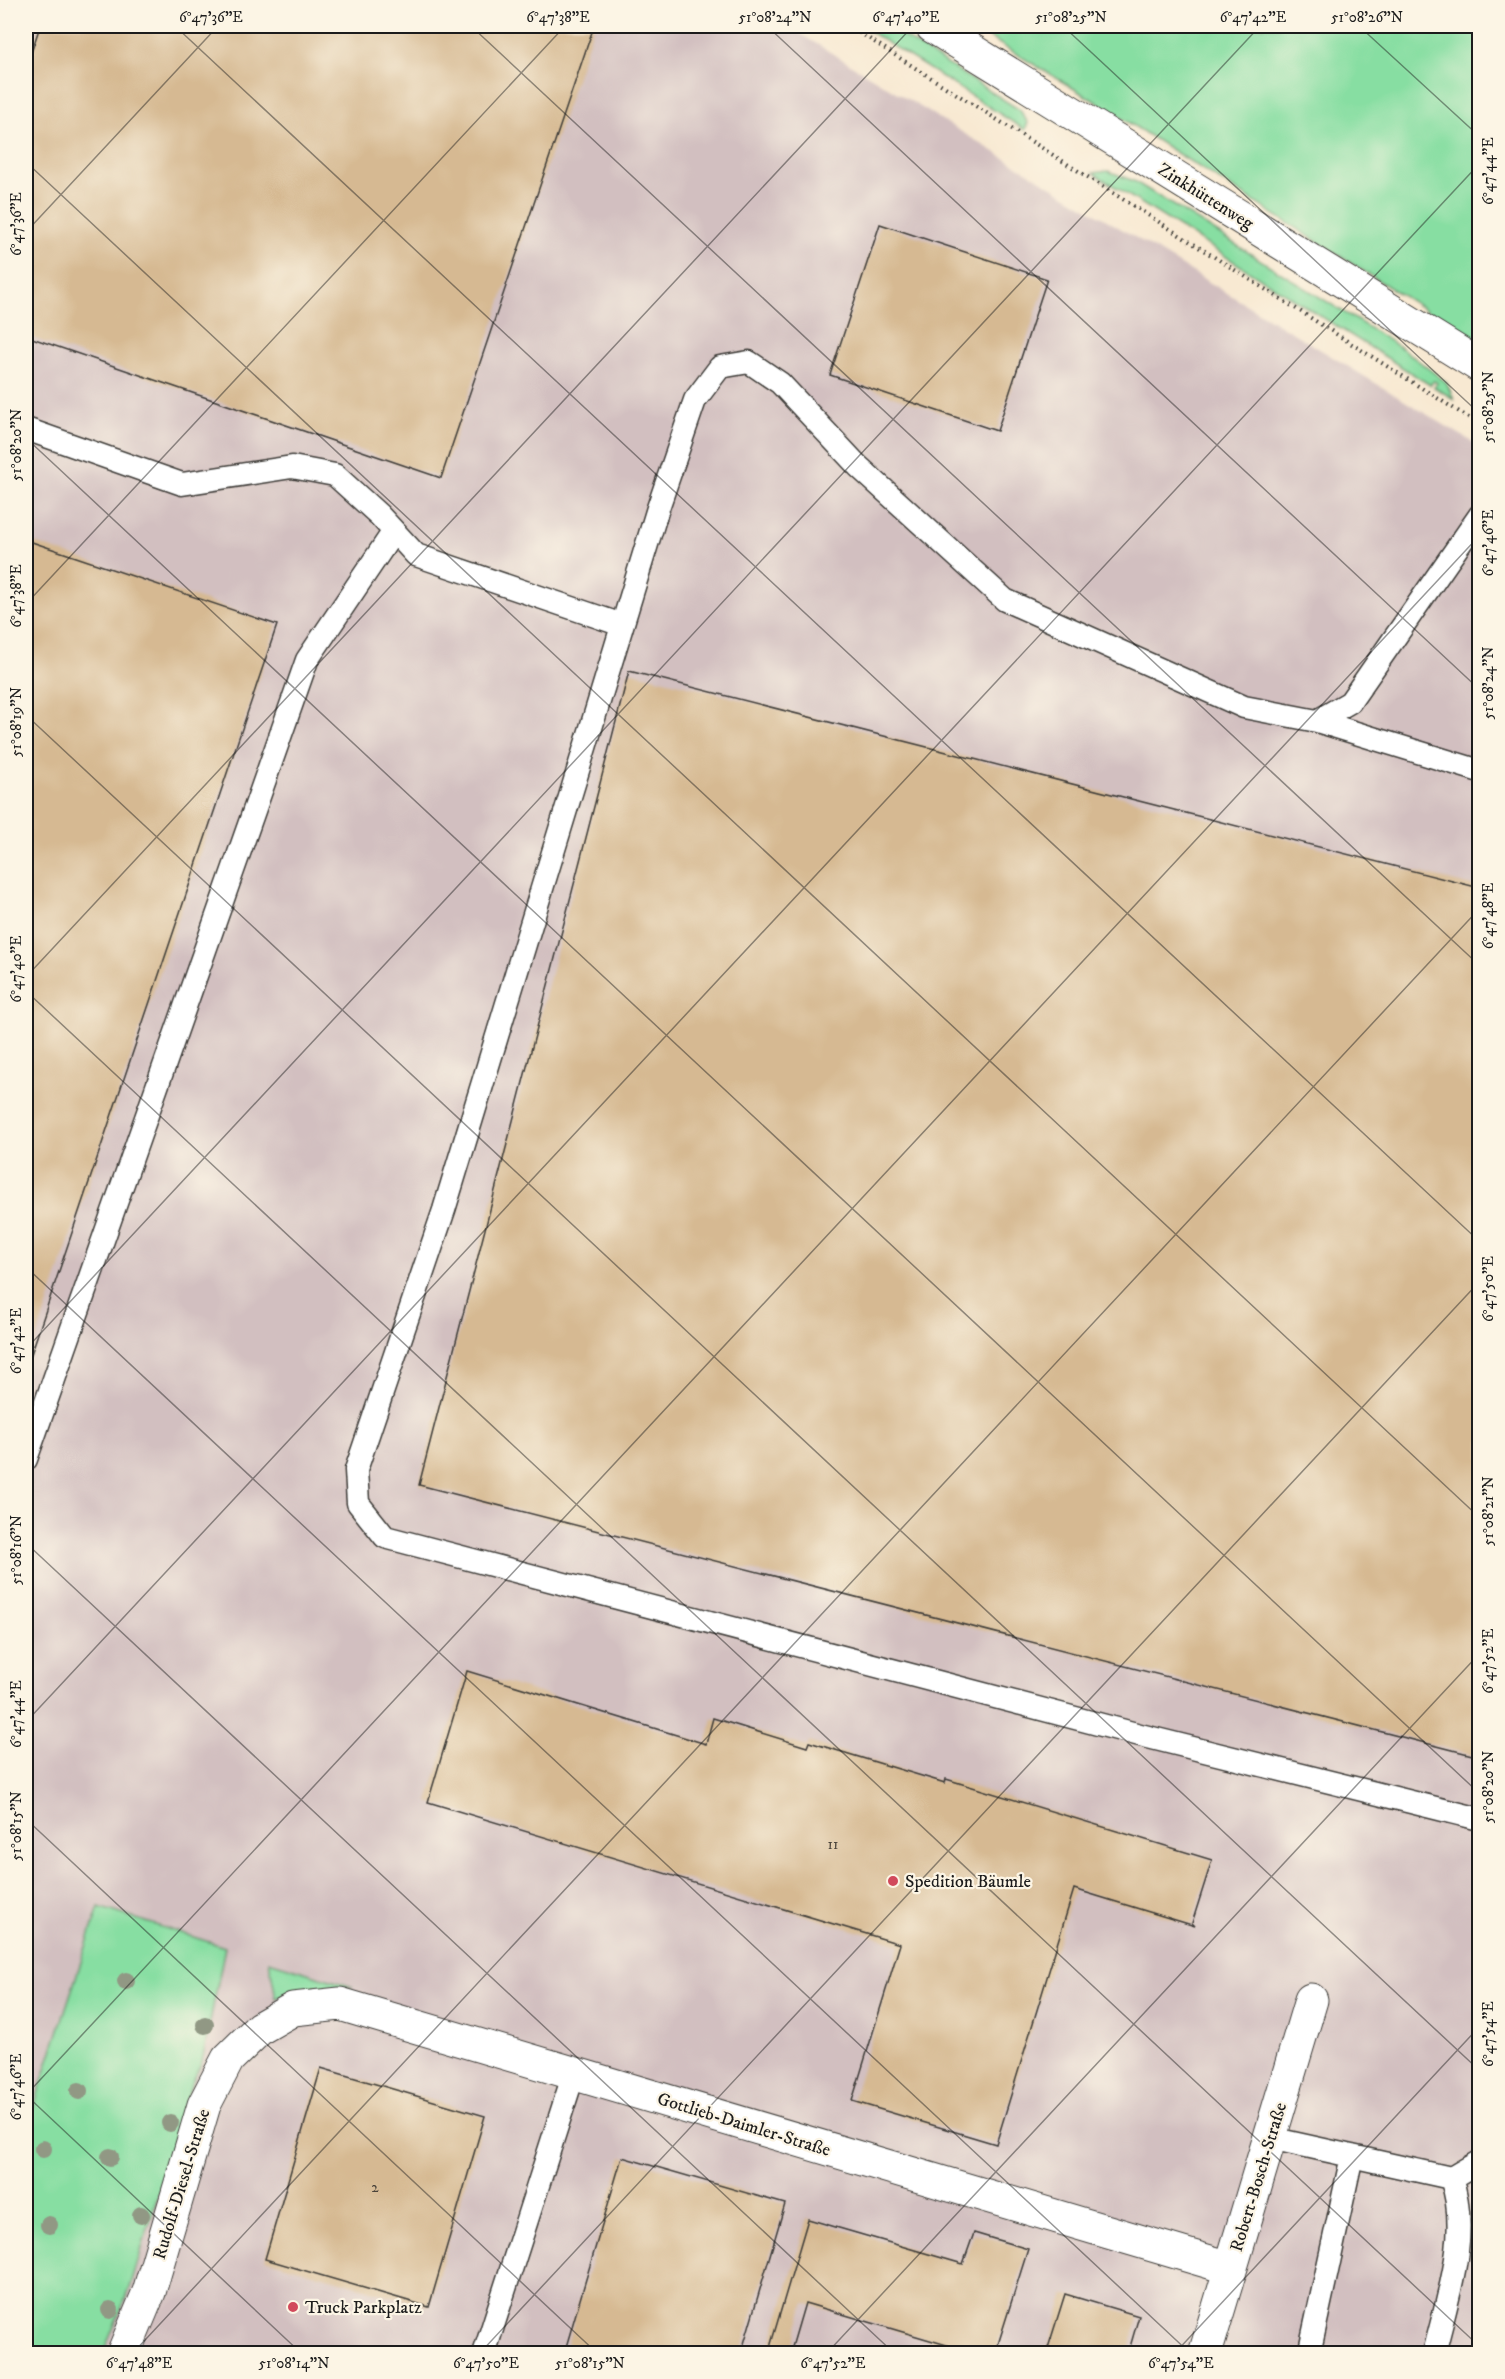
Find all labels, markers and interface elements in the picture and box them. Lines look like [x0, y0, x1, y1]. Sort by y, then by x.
text: 6°47'36"E [179, 8, 243, 27]
text: 6°47'38"E [526, 8, 590, 27]
text: 51°08'24"N [739, 8, 811, 27]
text: 6°47'40"E [872, 8, 940, 27]
text: 51°08'25"N [1035, 8, 1107, 27]
text: 6°47'42"E [1220, 8, 1287, 27]
text: 51°08'26"N [1331, 8, 1403, 27]
text: 6°47'44"E [1479, 137, 1498, 205]
street label: Zinkhüttenweg [1154, 159, 1258, 235]
text: 6°47'36"E [7, 192, 26, 256]
text: 51°08'25"N [1479, 371, 1498, 443]
text: 51°08'20"N [7, 409, 26, 481]
text: 6°47'46"E [1479, 509, 1498, 577]
text: 6°47'38"E [7, 564, 26, 628]
text: 51°08'24"N [1479, 647, 1498, 719]
text: 51°08'19"N [7, 687, 26, 757]
text: 6°47'48"E [1479, 882, 1498, 949]
text: 6°47'40"E [7, 935, 26, 1003]
text: 6°47'50"E [1479, 1256, 1498, 1322]
text: 6°47'42"E [7, 1307, 26, 1374]
text: 51°08'21"N [1479, 1476, 1498, 1546]
text: 51°08'16"N [7, 1515, 26, 1585]
text: 6°47'52"E [1479, 1628, 1498, 1694]
text: 6°47'44"E [7, 1680, 26, 1748]
text: 51°08'20"N [1479, 1751, 1498, 1823]
text: 51°08'15"N [7, 1791, 26, 1861]
house number: 11 [827, 1835, 839, 1854]
place label: Spedition Bäumle [905, 1871, 1031, 1893]
marker: Spedition Bäumle [886, 1874, 900, 1888]
text: 6°47'54"E [1479, 2001, 1498, 2067]
text: 6°47'46"E [7, 2053, 26, 2121]
street label: Gottlieb-Daimler-Straße [654, 2088, 833, 2162]
street label: Robert-Bosch-Straße [1226, 2100, 1292, 2255]
street label: Rudolf-Diesel-Straße [149, 2106, 215, 2262]
house number: 2 [371, 2178, 379, 2197]
place label: Truck Parkplatz [305, 2297, 422, 2319]
marker: Truck Parkplatz [286, 2300, 300, 2314]
text: 6°47'48"E [106, 2354, 173, 2373]
text: 51°08'14"N [258, 2354, 330, 2373]
text: 6°47'50"E [453, 2354, 519, 2373]
text: 51°08'15"N [555, 2354, 625, 2373]
text: 6°47'52"E [800, 2354, 866, 2373]
text: 6°47'54"E [1148, 2354, 1214, 2373]

